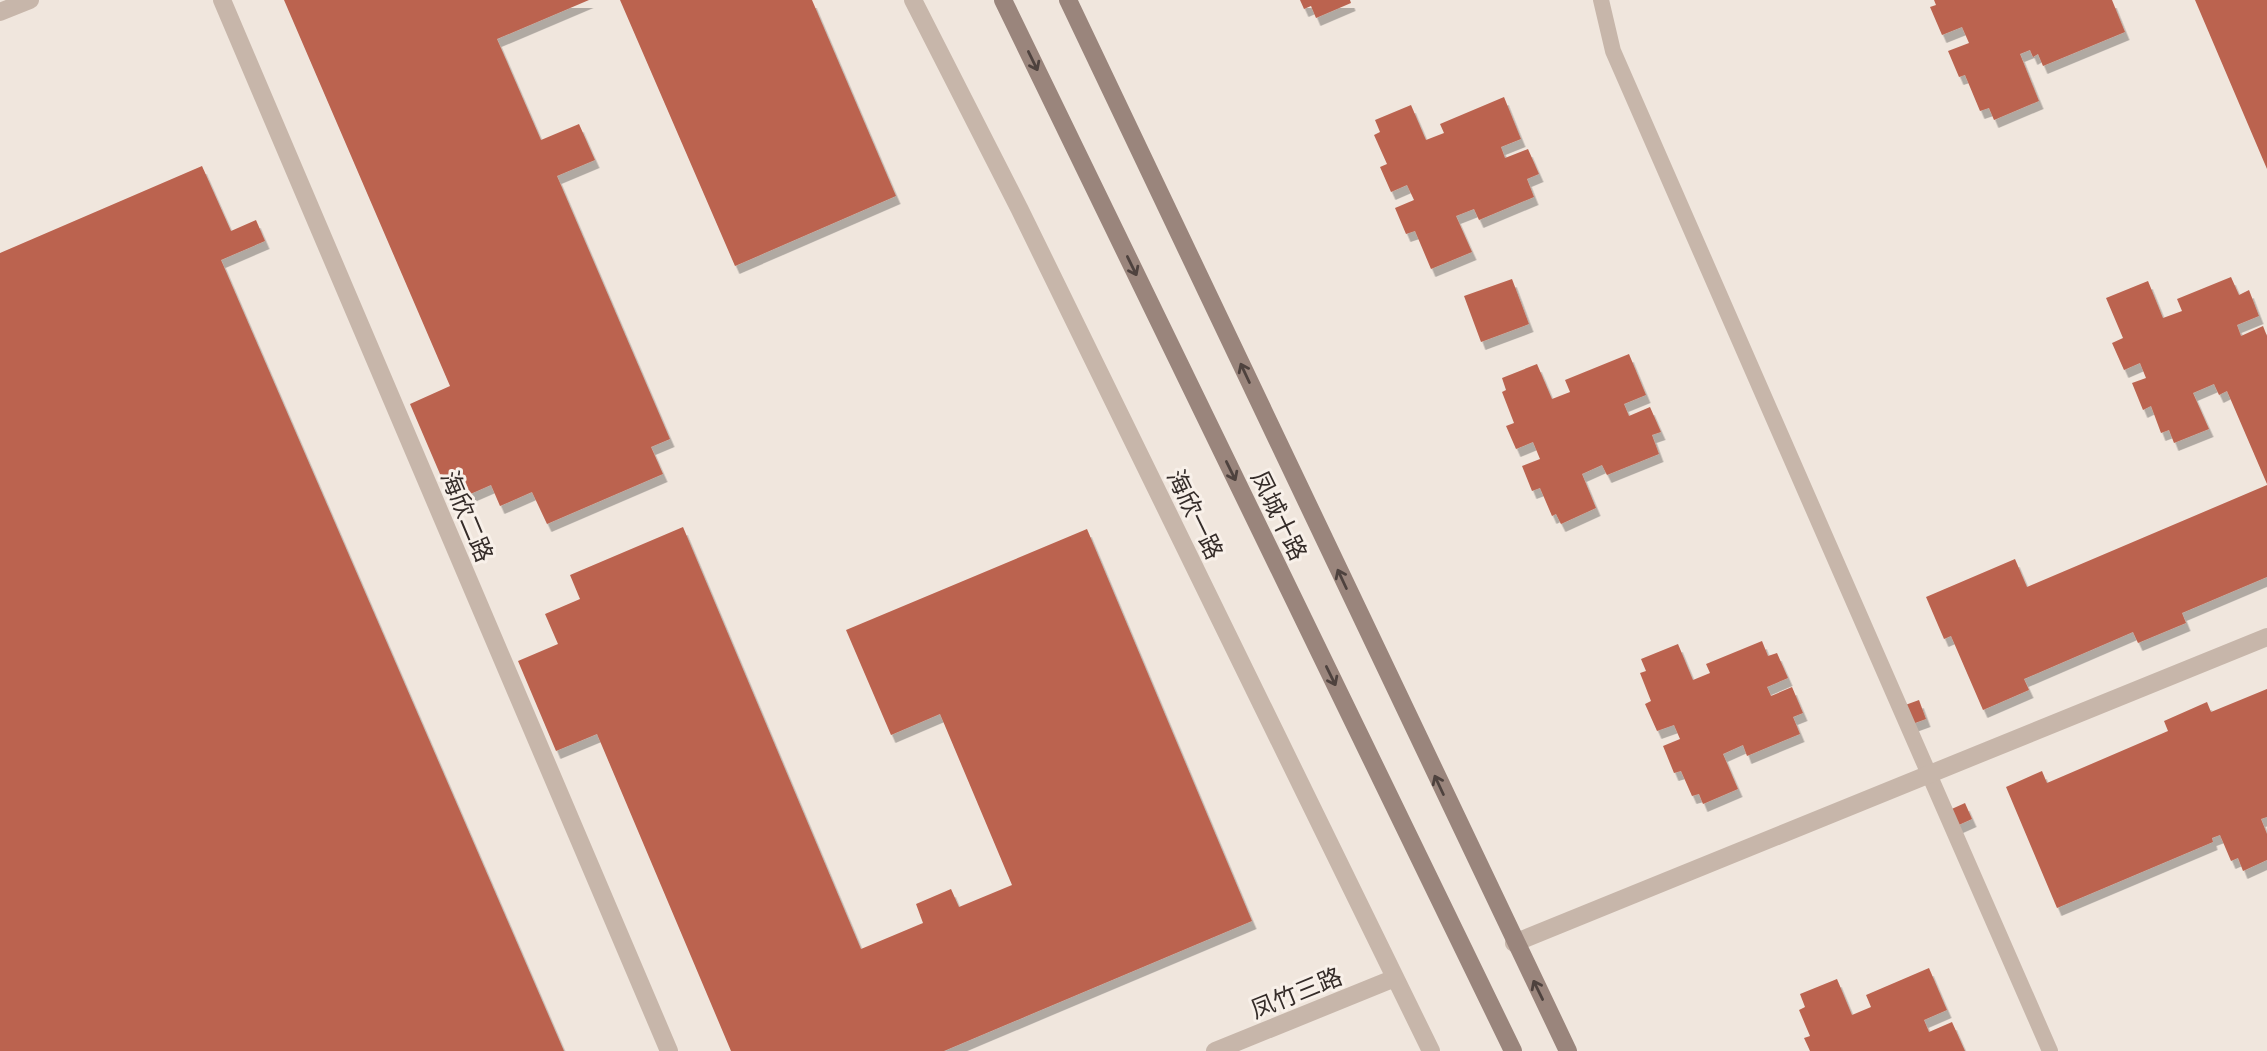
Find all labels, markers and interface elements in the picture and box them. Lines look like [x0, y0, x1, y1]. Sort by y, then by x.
one-way arrow [1027, 50, 1040, 71]
one-way arrow [1126, 255, 1140, 276]
one-way arrow [1237, 363, 1251, 384]
one-way arrow [1225, 460, 1239, 481]
street label: 海欣一路 [1160, 464, 1232, 564]
street label: 海欣二路 [434, 465, 502, 567]
street label: 凤城十路 [1244, 465, 1316, 565]
one-way arrow [1335, 569, 1348, 590]
one-way arrow [1324, 665, 1338, 686]
one-way arrow [1432, 775, 1446, 796]
street label: 凤竹三路 [1245, 959, 1347, 1025]
one-way arrow [1530, 980, 1544, 1001]

